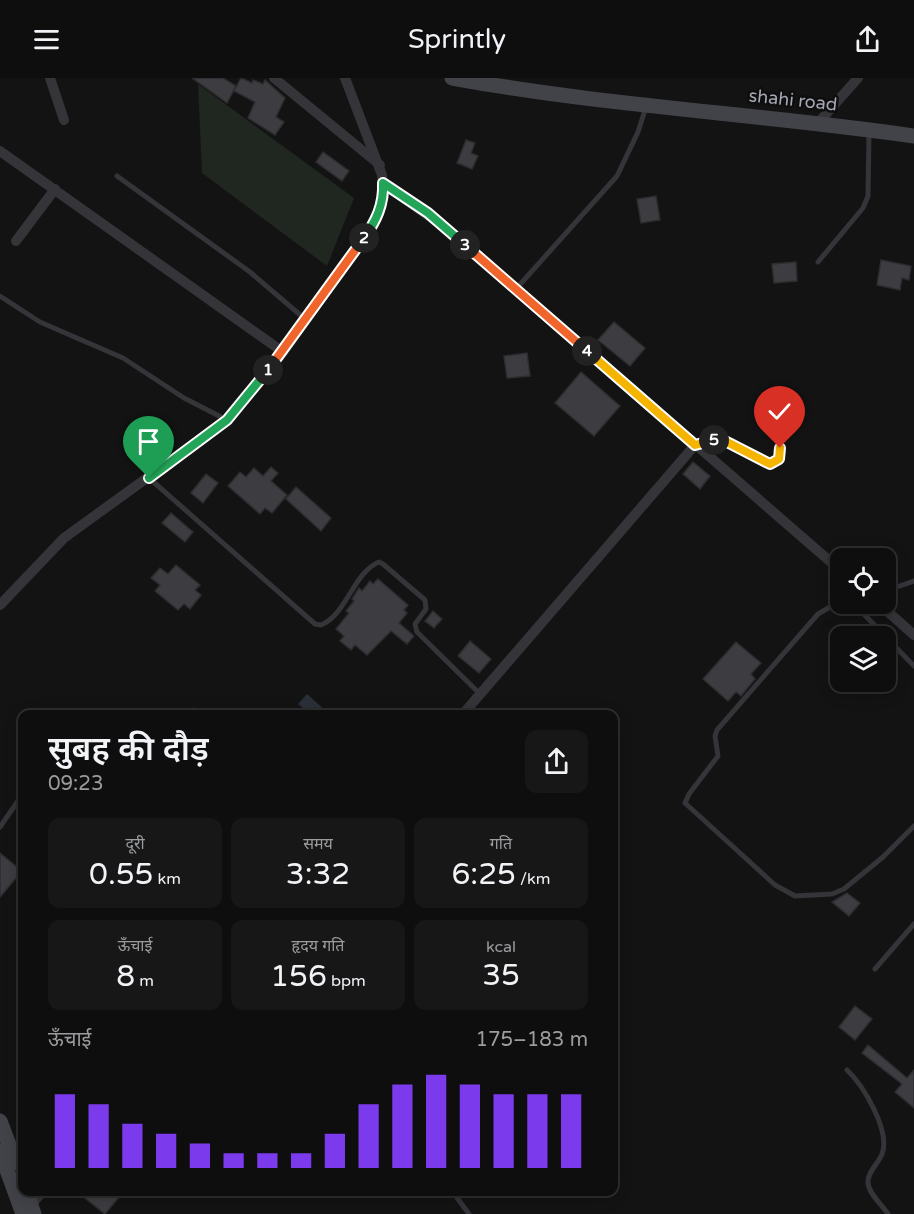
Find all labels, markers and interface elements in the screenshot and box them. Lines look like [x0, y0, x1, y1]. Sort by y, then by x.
icon: menu [30, 23, 63, 56]
text: Sprintly [408, 23, 506, 56]
icon: share [851, 23, 884, 56]
street label: shahi road [748, 84, 838, 116]
pin: 2 [349, 223, 379, 253]
text: 2 [359, 228, 369, 248]
pin: 3 [450, 230, 480, 260]
text: 3 [460, 235, 470, 255]
pin: 4 [572, 336, 602, 366]
text: 4 [582, 341, 592, 361]
pin: 1 [253, 355, 283, 385]
text: 1 [263, 360, 273, 380]
pin [754, 386, 805, 448]
icon: check [763, 395, 796, 428]
pin [123, 416, 174, 478]
icon: arrive [132, 425, 165, 458]
pin: 5 [699, 425, 729, 455]
text: 5 [709, 430, 719, 450]
map controls [830, 548, 896, 692]
button: locate [830, 548, 896, 614]
button: layers [830, 626, 896, 692]
text: सुबह की दौड़ [48, 730, 209, 769]
button: share [525, 730, 588, 793]
text: 09:23 [48, 772, 103, 796]
text: दूरी [125, 834, 145, 854]
text: समय [303, 834, 333, 854]
text: गति [490, 834, 512, 854]
text: 0.55 [89, 856, 153, 893]
text: 3:32 [286, 856, 350, 893]
text: 6:25 [452, 856, 516, 893]
text: km [153, 869, 181, 889]
text: /km [516, 869, 550, 889]
text: ऊँचाई [118, 936, 152, 956]
text: हृदय गति [291, 936, 345, 956]
text: kcal [486, 937, 516, 957]
text: 35 [482, 957, 520, 994]
text: 8 [116, 958, 135, 995]
text: 156 [270, 958, 327, 995]
text: m [135, 971, 154, 991]
text: bpm [327, 971, 366, 991]
text: ऊँचाई [48, 1028, 91, 1052]
text: 175–183 m [475, 1028, 588, 1052]

